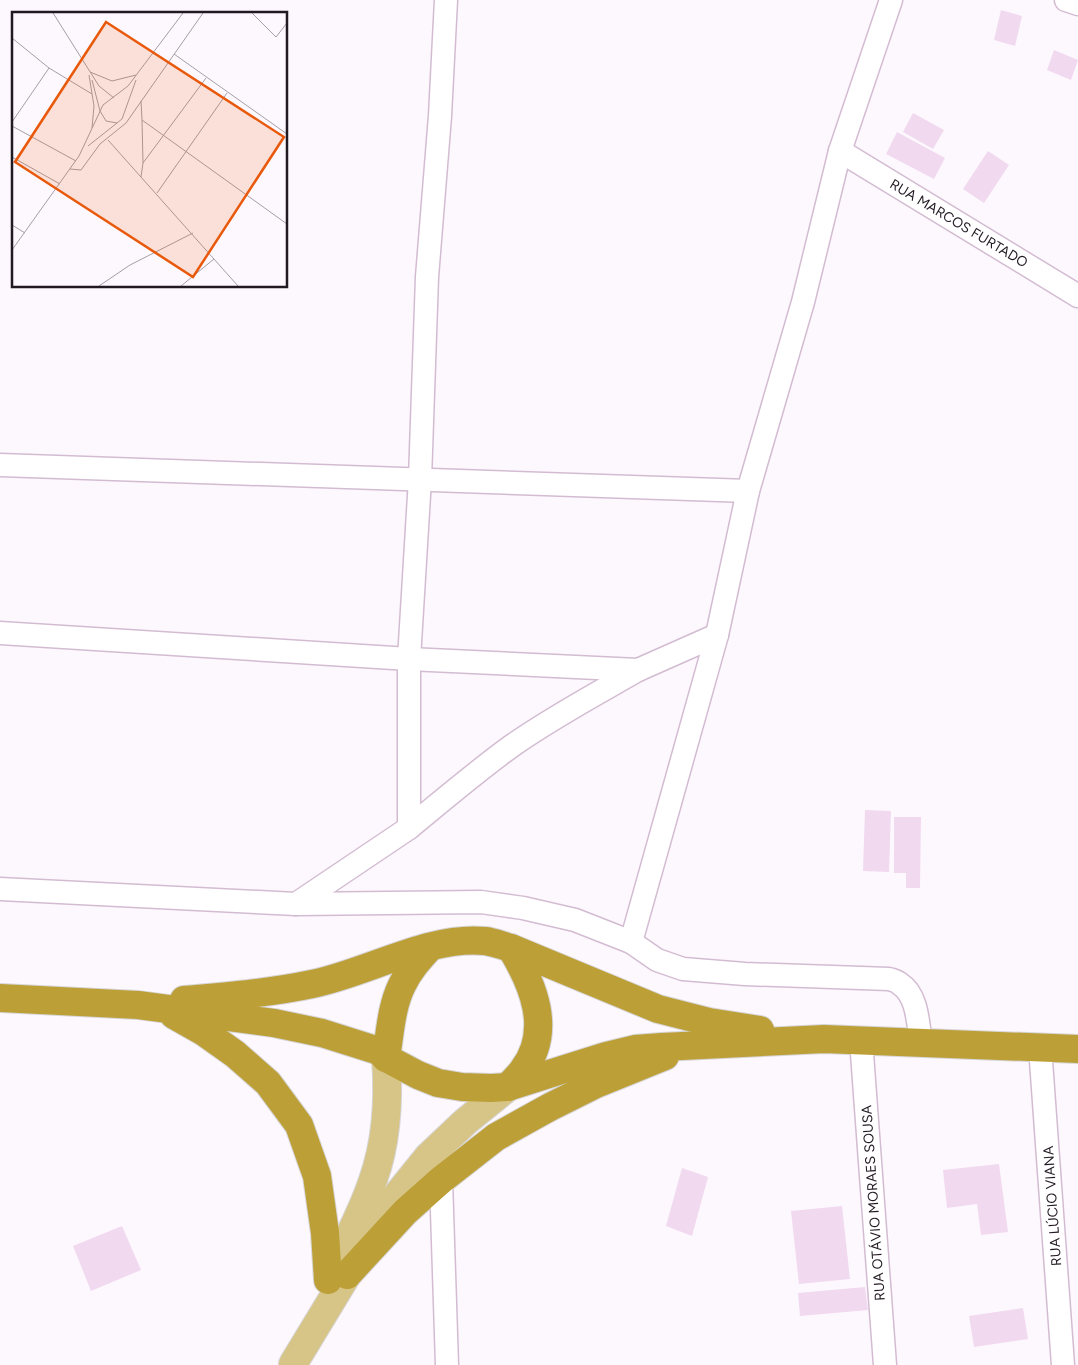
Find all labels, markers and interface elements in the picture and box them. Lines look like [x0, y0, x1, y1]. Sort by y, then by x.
inset map [12, 12, 288, 288]
street label: RUA MARCOS FURTADO [887, 176, 1031, 271]
street label: RUA OTÁVIO MORAES SOUSA [858, 1104, 889, 1301]
street label: RUA LÚCIO VIANA [1040, 1145, 1065, 1267]

